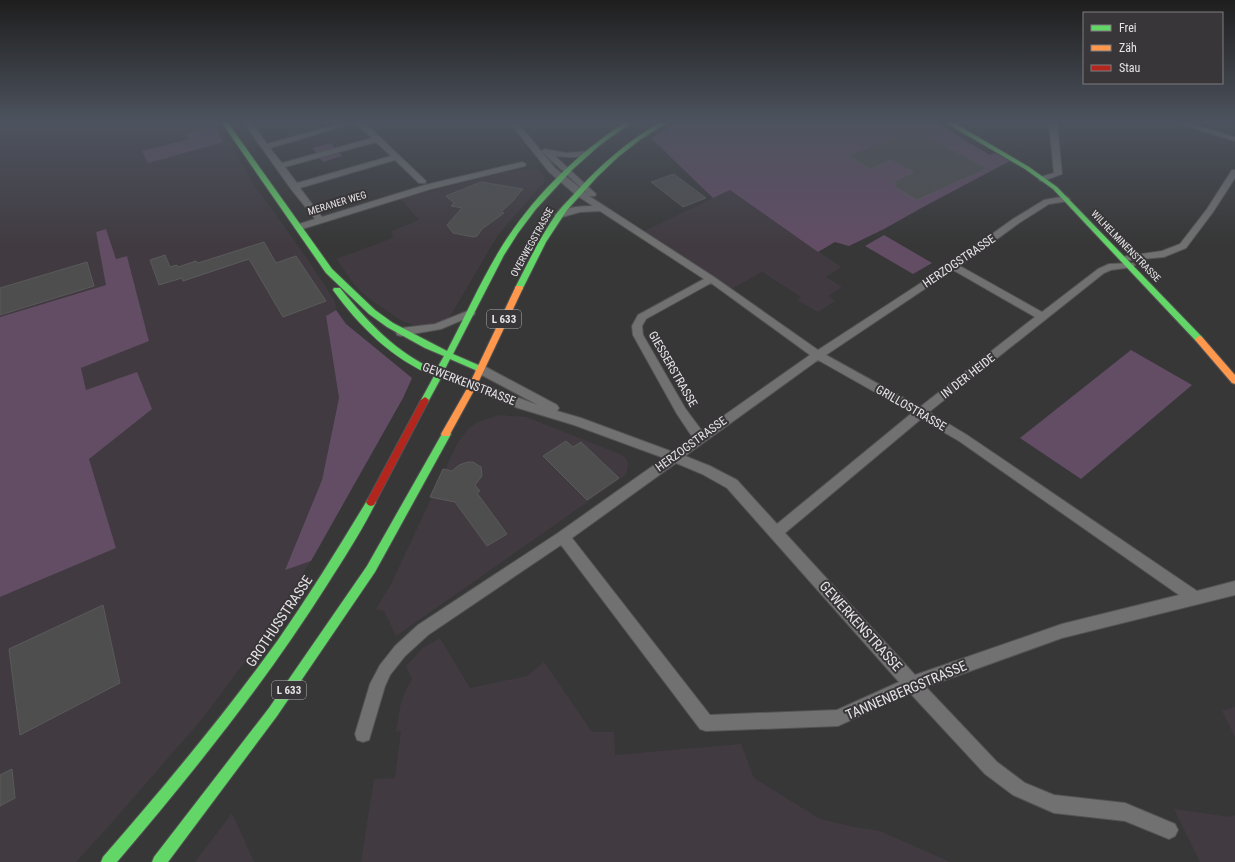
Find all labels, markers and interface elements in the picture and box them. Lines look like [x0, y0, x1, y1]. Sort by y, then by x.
legend [1083, 12, 1223, 84]
text: Frei [1119, 21, 1137, 35]
text: Zäh [1119, 41, 1137, 55]
text: Stau [1119, 61, 1141, 75]
street label: MERANER WEG [306, 189, 368, 217]
street label: OVERWEGSTRASSE [509, 206, 556, 278]
street label: WILHELMINENSTRASSE [1089, 208, 1163, 284]
street label: HERZOGSTRASSE [920, 232, 998, 290]
road number: L 633 [487, 310, 521, 328]
street label: GIESSERSTRASSE [646, 329, 700, 409]
street label: IN DER HEIDE [938, 351, 998, 401]
street label: GEWERKENSTRASSE [420, 360, 518, 408]
street label: GRILLOSTRASSE [873, 382, 949, 434]
street label: HERZOGSTRASSE [653, 414, 729, 474]
street label: GROTHUSSTRASSE [243, 572, 315, 670]
street label: GEWERKENSTRASSE [817, 578, 905, 674]
street label: TANNENBERGSTRASSE [843, 657, 969, 723]
road number: L 633 [272, 681, 306, 699]

